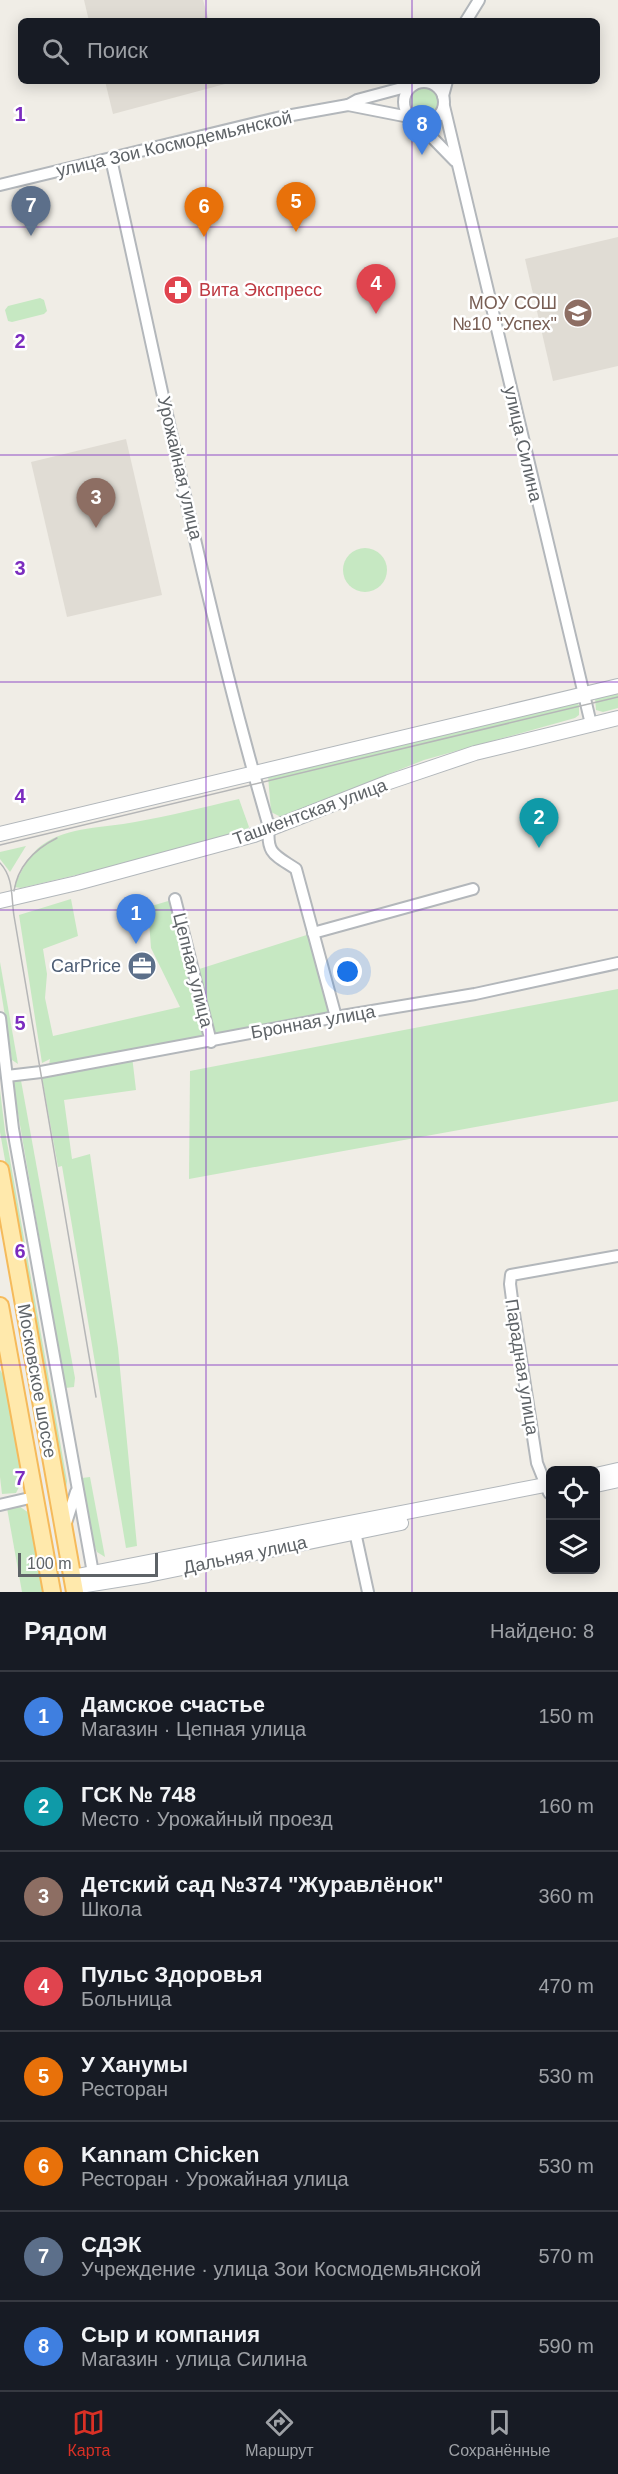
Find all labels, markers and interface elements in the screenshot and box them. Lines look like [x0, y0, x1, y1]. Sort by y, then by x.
search box [18, 18, 600, 84]
icon: search [39, 35, 72, 68]
text: Поиск [87, 38, 148, 63]
text: 1 [14, 103, 26, 125]
pin: 8 [402, 106, 442, 155]
street label: улица Зои Космодемьянской [54, 107, 294, 181]
pin: 5 [276, 182, 316, 232]
pin: 7 [12, 186, 51, 236]
pin: 6 [184, 188, 224, 237]
pin: 4 [356, 264, 395, 314]
pharmacy icon: Вита Экспресс [162, 274, 194, 306]
place label: Вита Экспресс [199, 280, 322, 300]
place label: МОУ СОШ №10 "Успех" [452, 293, 557, 334]
school or university icon: МОУ СОШ №10 "Успех" [562, 297, 594, 329]
text: 2 [14, 330, 26, 352]
street label: улица Силина [500, 384, 546, 505]
street label: Урожайная улица [154, 394, 206, 543]
pin: 3 [76, 478, 116, 528]
text: 3 [14, 557, 26, 579]
street label: Ташкентская улица [230, 775, 391, 849]
text: 4 [14, 785, 26, 807]
pin: 2 [520, 798, 558, 848]
pin: 1 [116, 894, 156, 944]
street label: Цепная улица [169, 911, 217, 1030]
office icon: CarPrice [126, 950, 158, 982]
place label: CarPrice [51, 956, 121, 976]
your location [333, 957, 362, 986]
street label: Бронная улица [249, 1001, 378, 1043]
text: 5 [14, 1012, 26, 1034]
text: 6 [14, 1240, 26, 1262]
street label: Парадная улица [501, 1297, 543, 1438]
street label: Московское шоссе [14, 1302, 60, 1460]
map controls [546, 1466, 600, 1574]
button: locate [546, 1466, 600, 1520]
text: 7 [14, 1467, 26, 1489]
button: layers [546, 1520, 600, 1574]
street label: Дальняя улица [181, 1532, 310, 1578]
scale bar [18, 1550, 158, 1578]
text: 100 m [27, 1555, 71, 1572]
text: Рядом [24, 1616, 107, 1646]
text: Найдено: 8 [490, 1620, 594, 1642]
text: Дамское счастье [81, 1692, 265, 1717]
text: 1 [38, 1705, 49, 1727]
text: 150 m [538, 1705, 594, 1727]
text: Магазин · Цепная улица [81, 1718, 306, 1740]
text: ГСК № 748 [81, 1782, 196, 1807]
text: 2 [38, 1795, 49, 1817]
text: 160 m [538, 1795, 594, 1817]
text: Место · Урожайный проезд [81, 1808, 333, 1830]
text: Детский сад №374 "Журавлёнок" [81, 1872, 443, 1897]
text: 3 [38, 1885, 49, 1907]
text: 360 m [538, 1885, 594, 1907]
text: Школа [81, 1898, 142, 1920]
text: Пульс Здоровья [81, 1962, 263, 1987]
text: 4 [38, 1975, 49, 1997]
text: 470 m [538, 1975, 594, 1997]
text: Больница [81, 1988, 172, 2010]
text: У Ханумы [81, 2052, 188, 2077]
text: 5 [38, 2065, 49, 2087]
text: 530 m [538, 2065, 594, 2087]
text: Ресторан [81, 2078, 168, 2100]
text: Kannam Chicken [81, 2142, 260, 2167]
text: 6 [38, 2155, 49, 2177]
text: 530 m [538, 2155, 594, 2177]
text: Ресторан · Урожайная улица [81, 2168, 349, 2190]
text: СДЭК [81, 2232, 141, 2257]
text: 7 [38, 2245, 49, 2267]
text: 570 m [538, 2245, 594, 2267]
text: Учреждение · улица Зои Космодемьянской [81, 2258, 481, 2280]
text: Сыр и компания [81, 2322, 260, 2347]
text: 8 [38, 2335, 49, 2357]
text: 590 m [538, 2335, 594, 2357]
text: Магазин · улица Силина [81, 2348, 307, 2370]
tab: Карта [68, 2406, 110, 2460]
tab: Маршрут [245, 2406, 314, 2460]
tab: Сохранённые [449, 2406, 550, 2460]

